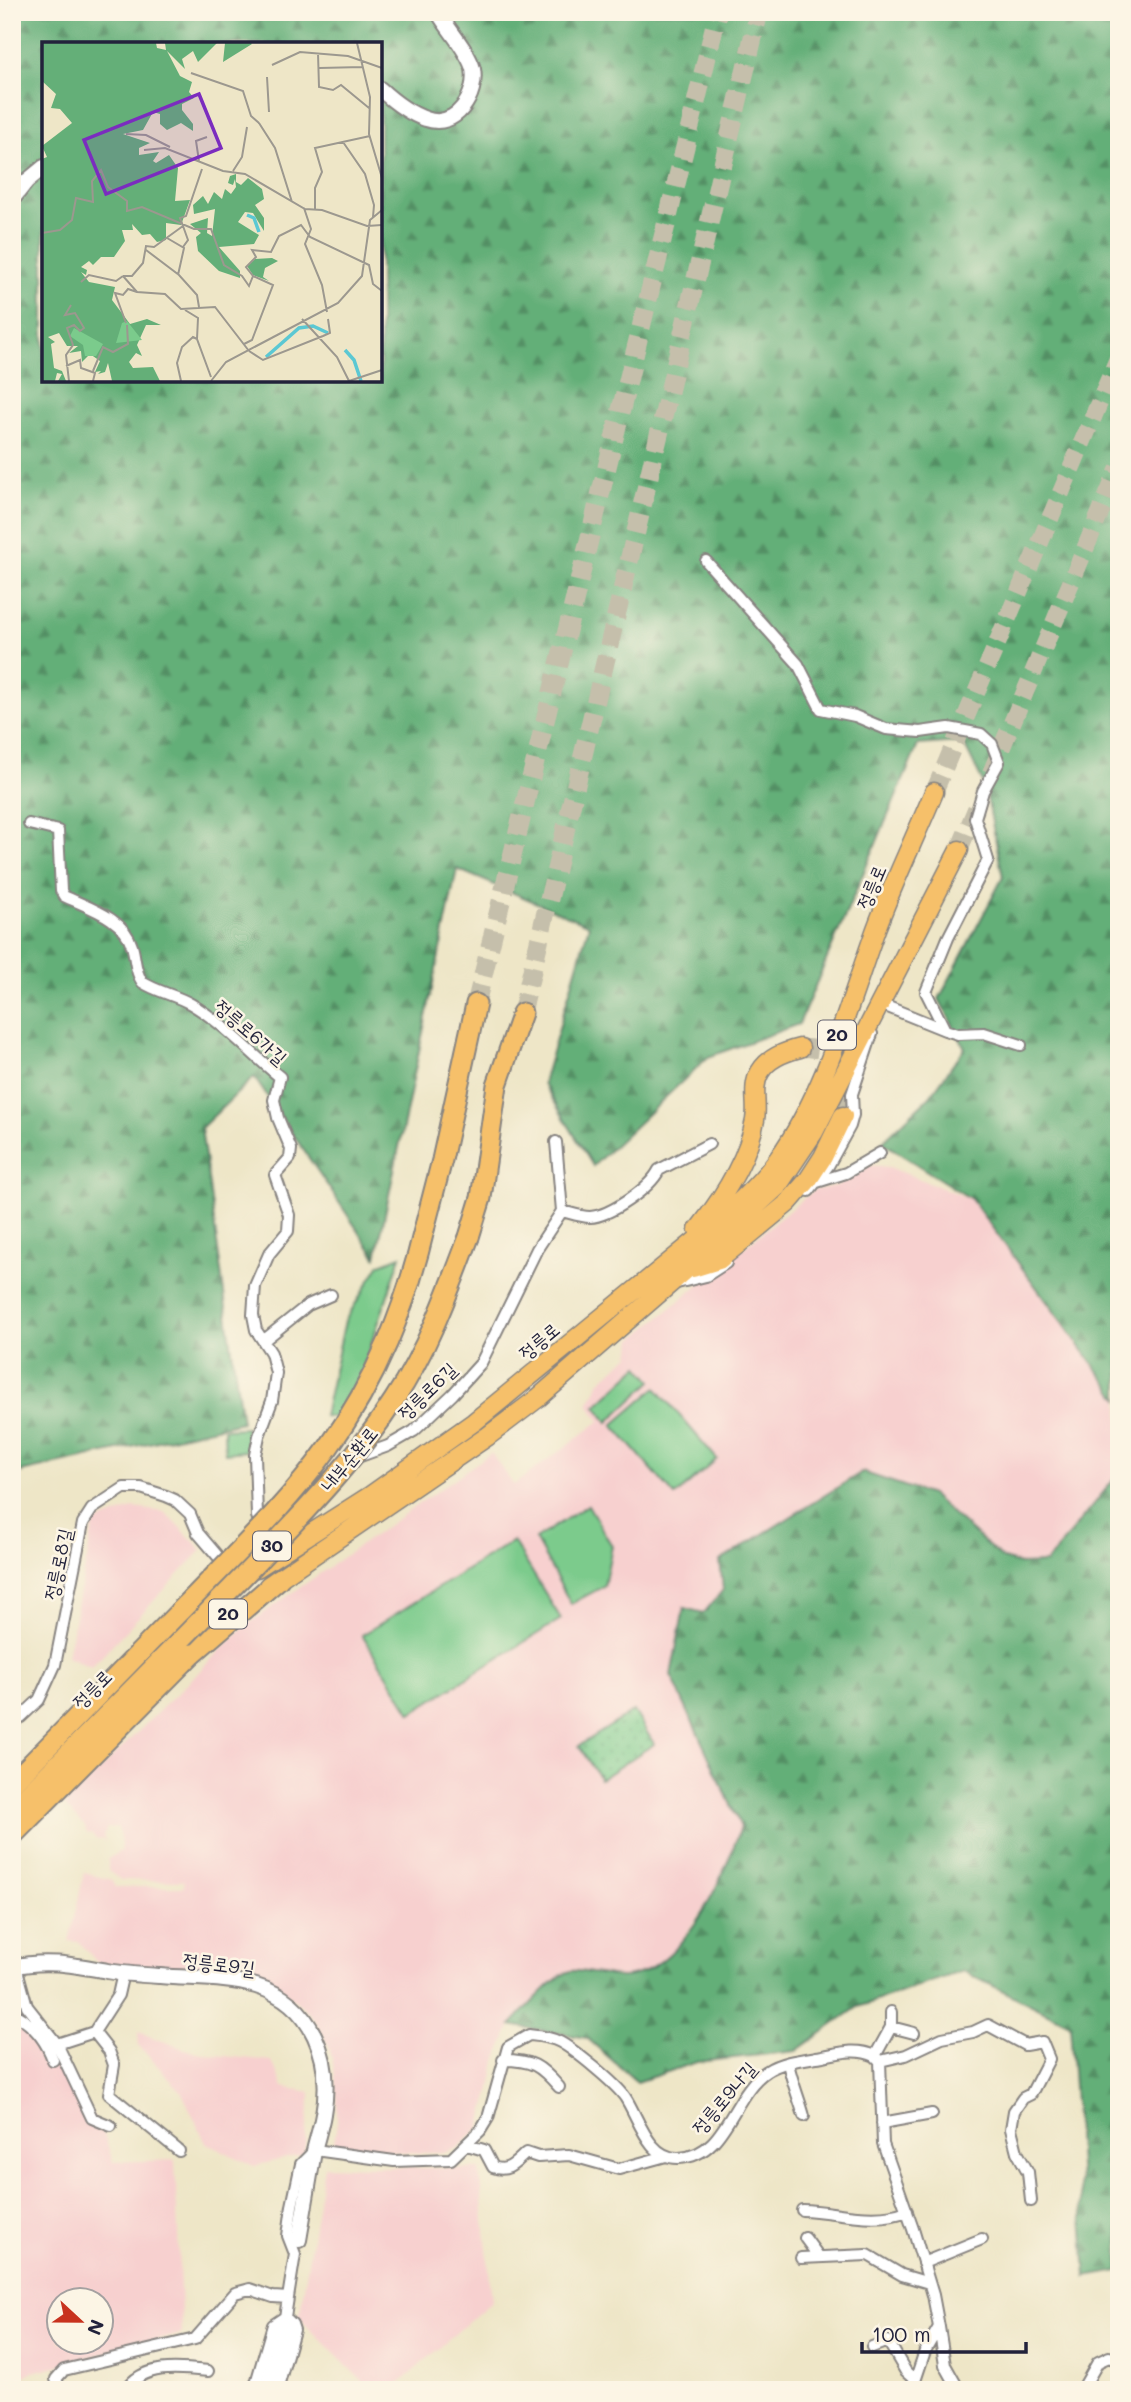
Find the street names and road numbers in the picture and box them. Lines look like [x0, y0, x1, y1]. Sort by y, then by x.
street label: 정릉로 [850, 861, 891, 913]
street label: 정릉로6가길 [210, 993, 293, 1070]
road number: 20 [818, 1020, 856, 1050]
street label: 정릉로 [513, 1316, 564, 1365]
street label: 정릉로6길 [392, 1356, 461, 1425]
street label: 내부순환로 [315, 1421, 382, 1496]
street label: 정릉로8길 [38, 1526, 77, 1602]
road number: 30 [253, 1532, 291, 1560]
road number: 20 [209, 1600, 247, 1629]
street label: 정릉로 [67, 1664, 117, 1714]
street label: 정릉로9길 [182, 1947, 257, 1980]
street label: 정릉로9나길 [686, 2056, 761, 2139]

